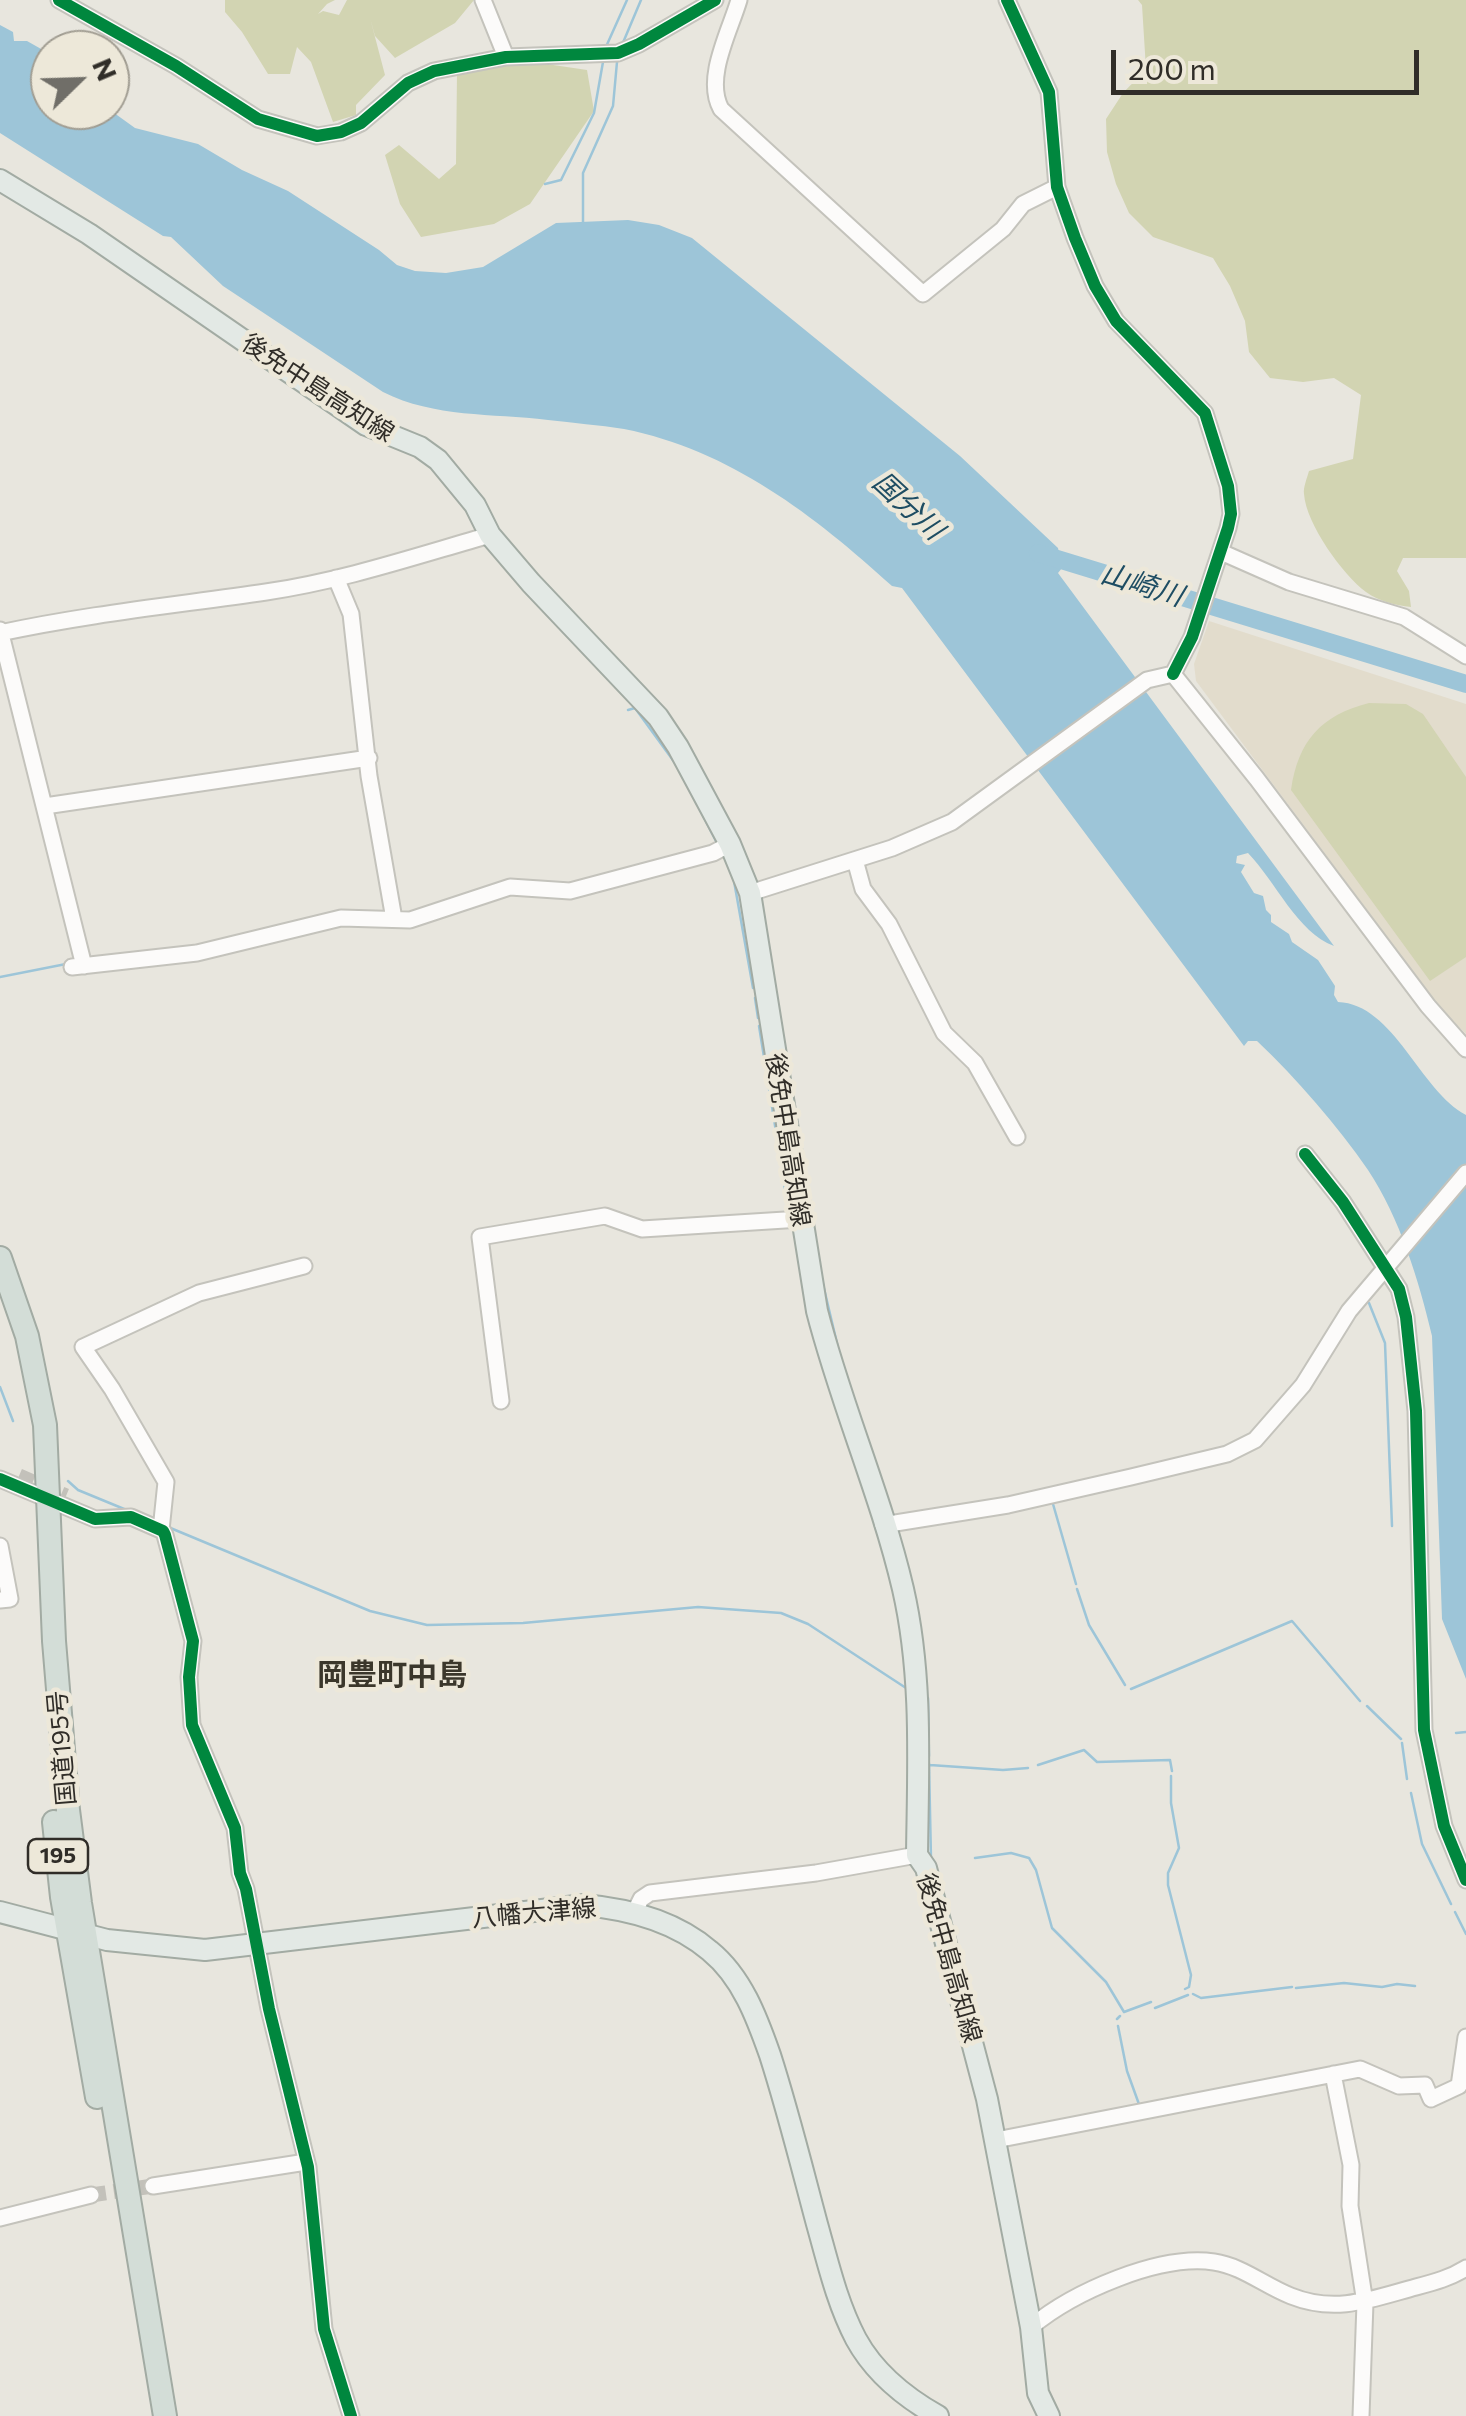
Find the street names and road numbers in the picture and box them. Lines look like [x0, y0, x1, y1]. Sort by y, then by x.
street label: 後免中島高知線 [236, 328, 400, 448]
street label: 後免中島高知線 [759, 1051, 817, 1229]
street label: 国道195号 [42, 1689, 82, 1807]
road number: 195 [28, 1839, 88, 1873]
street label: 後免中島高知線 [910, 1870, 988, 2046]
street label: 八幡大津線 [470, 1893, 598, 1933]

